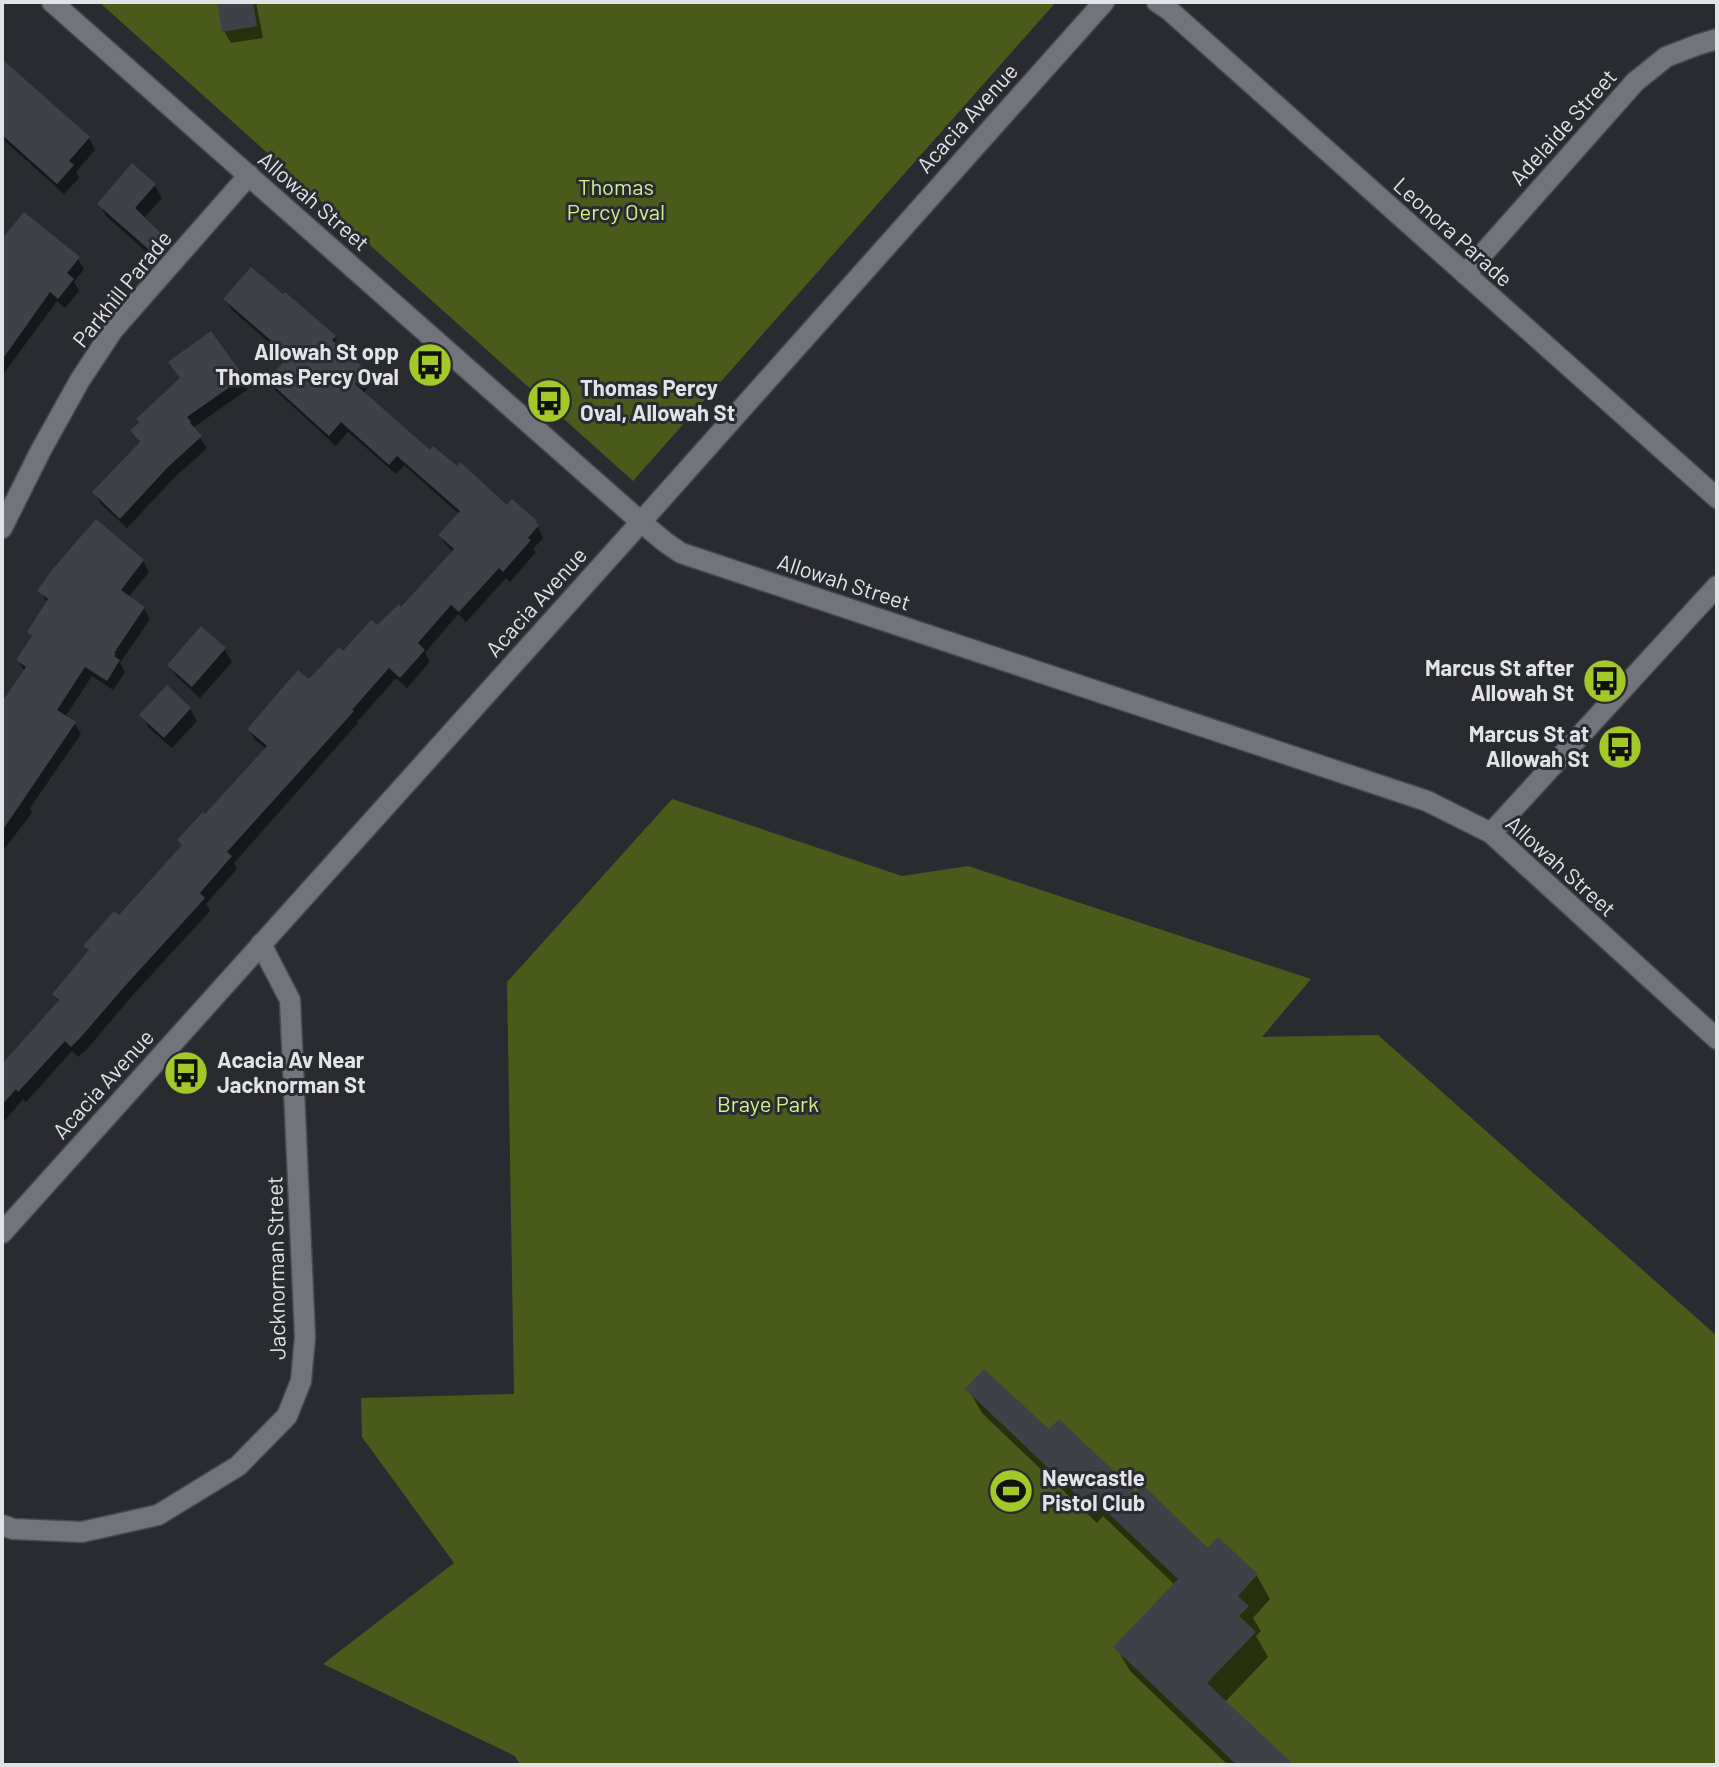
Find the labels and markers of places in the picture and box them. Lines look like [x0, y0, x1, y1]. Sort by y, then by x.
place label: Allowah St opp Thomas Percy Oval [215, 338, 399, 389]
bus stop icon: Allowah St opp Thomas Percy Oval [406, 341, 454, 389]
place label: Thomas Percy Oval, Allowah St [580, 374, 735, 425]
bus stop icon: Thomas Percy Oval, Allowah St [525, 377, 573, 425]
place label: Marcus St after Allowah St [1425, 654, 1575, 705]
bus stop icon: Marcus St after Allowah St [1581, 657, 1629, 705]
place label: Marcus St at Allowah St [1469, 720, 1589, 771]
bus stop icon: Marcus St at Allowah St [1596, 723, 1644, 771]
place label: Acacia Av Near Jacknorman St [217, 1046, 366, 1097]
bus stop icon: Acacia Av Near Jacknorman St [162, 1049, 210, 1097]
place label: Newcastle Pistol Club [1042, 1464, 1145, 1515]
sports icon: Newcastle Pistol Club [987, 1467, 1035, 1515]

